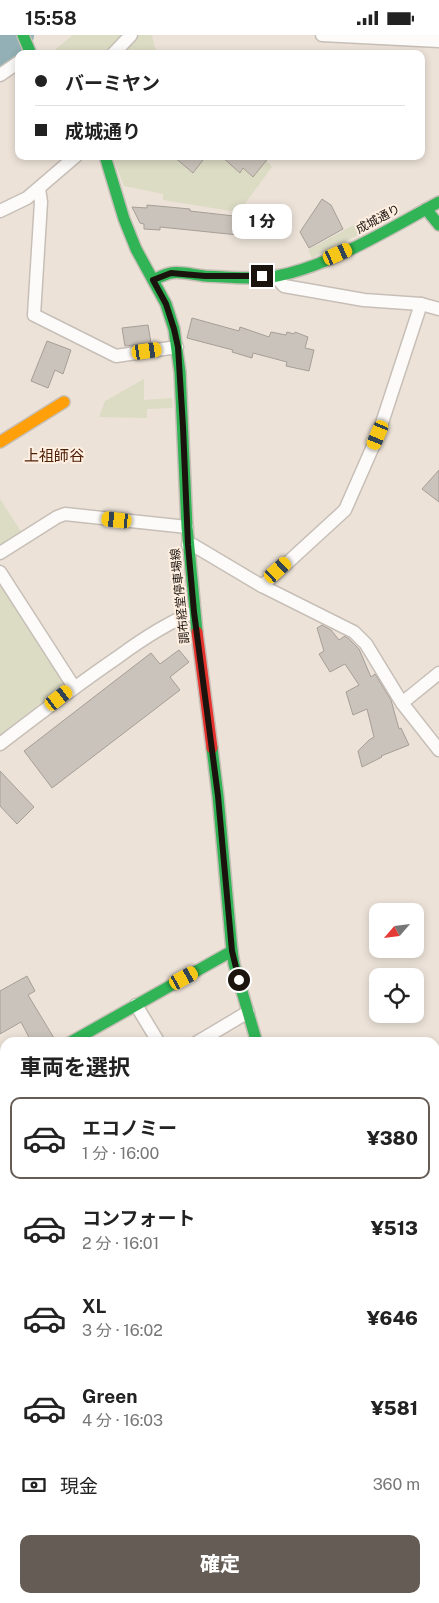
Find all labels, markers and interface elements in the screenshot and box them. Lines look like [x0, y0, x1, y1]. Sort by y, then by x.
text: 15:58 [25, 7, 77, 29]
text: バーミヤン [65, 72, 160, 94]
text: 成城通り [65, 120, 141, 142]
street label: 成城通り [354, 202, 402, 236]
callout: 1 分 [232, 203, 292, 239]
text: 1 分 [249, 212, 275, 231]
car [321, 241, 354, 267]
route end [251, 265, 273, 287]
car [131, 341, 162, 361]
car [365, 418, 390, 452]
district label: 上祖師谷 [24, 447, 84, 464]
car [101, 511, 132, 529]
street label: 調布経堂停車場線 [168, 548, 192, 644]
car [261, 554, 294, 586]
car [42, 683, 75, 713]
north arrow [369, 903, 424, 957]
map controls [369, 903, 424, 1023]
car [167, 964, 200, 992]
button: locate [369, 968, 424, 1023]
route start [228, 969, 250, 991]
text: 車両を選択 [20, 1054, 130, 1080]
icon: car [22, 1116, 67, 1161]
text: エコノミー [82, 1117, 177, 1139]
text: ¥380 [367, 1127, 418, 1149]
text: 1 分 · 16:00 [82, 1144, 159, 1163]
icon: car [22, 1206, 67, 1251]
text: コンフォート [82, 1207, 195, 1229]
text: ¥513 [371, 1217, 418, 1239]
text: 2 分 · 16:01 [82, 1234, 159, 1253]
text: XL [82, 1295, 107, 1317]
icon: car [22, 1296, 67, 1341]
text: ¥646 [367, 1307, 418, 1329]
text: 3 分 · 16:02 [82, 1321, 163, 1340]
text: Green [82, 1385, 137, 1407]
icon: car [22, 1386, 67, 1431]
text: ¥581 [371, 1397, 418, 1419]
text: 4 分 · 16:03 [82, 1411, 163, 1430]
icon: cash [20, 1471, 48, 1499]
text: 現金 [60, 1475, 98, 1497]
text: 360 m [373, 1475, 420, 1494]
button: 確定 [20, 1535, 420, 1593]

